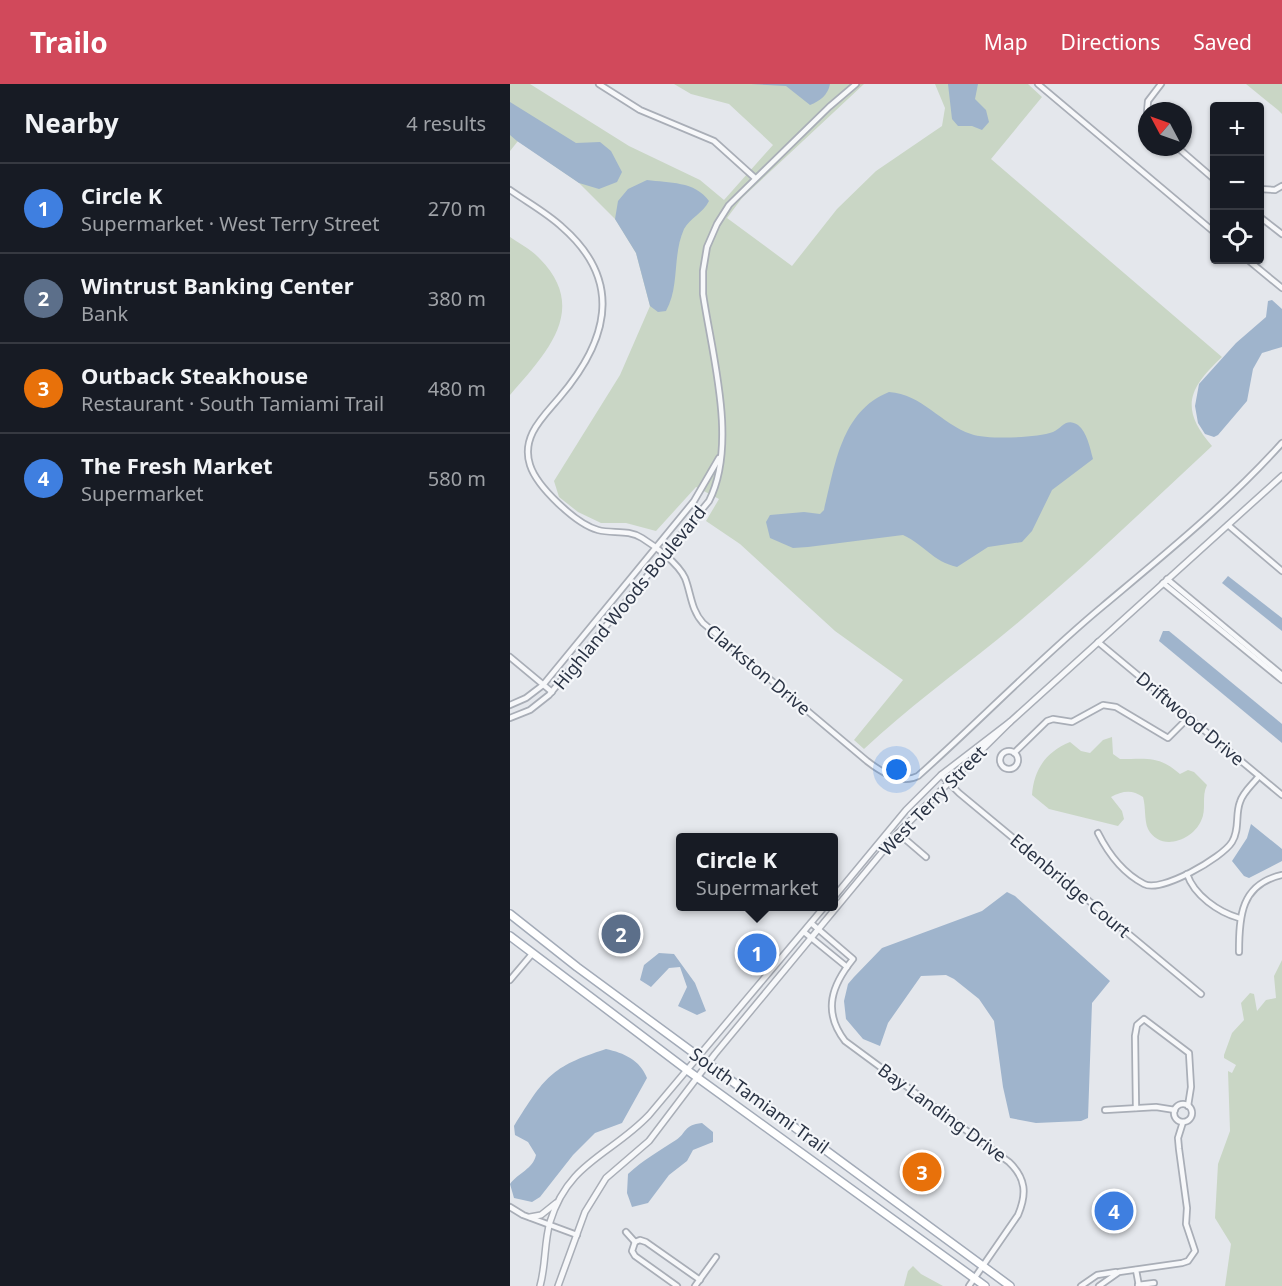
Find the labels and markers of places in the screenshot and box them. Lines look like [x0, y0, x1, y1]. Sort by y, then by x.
pin: 2 [602, 912, 640, 956]
pin: 1 [738, 930, 776, 976]
pin: 3 [902, 1150, 942, 1194]
pin: 4 [1094, 1188, 1134, 1234]

